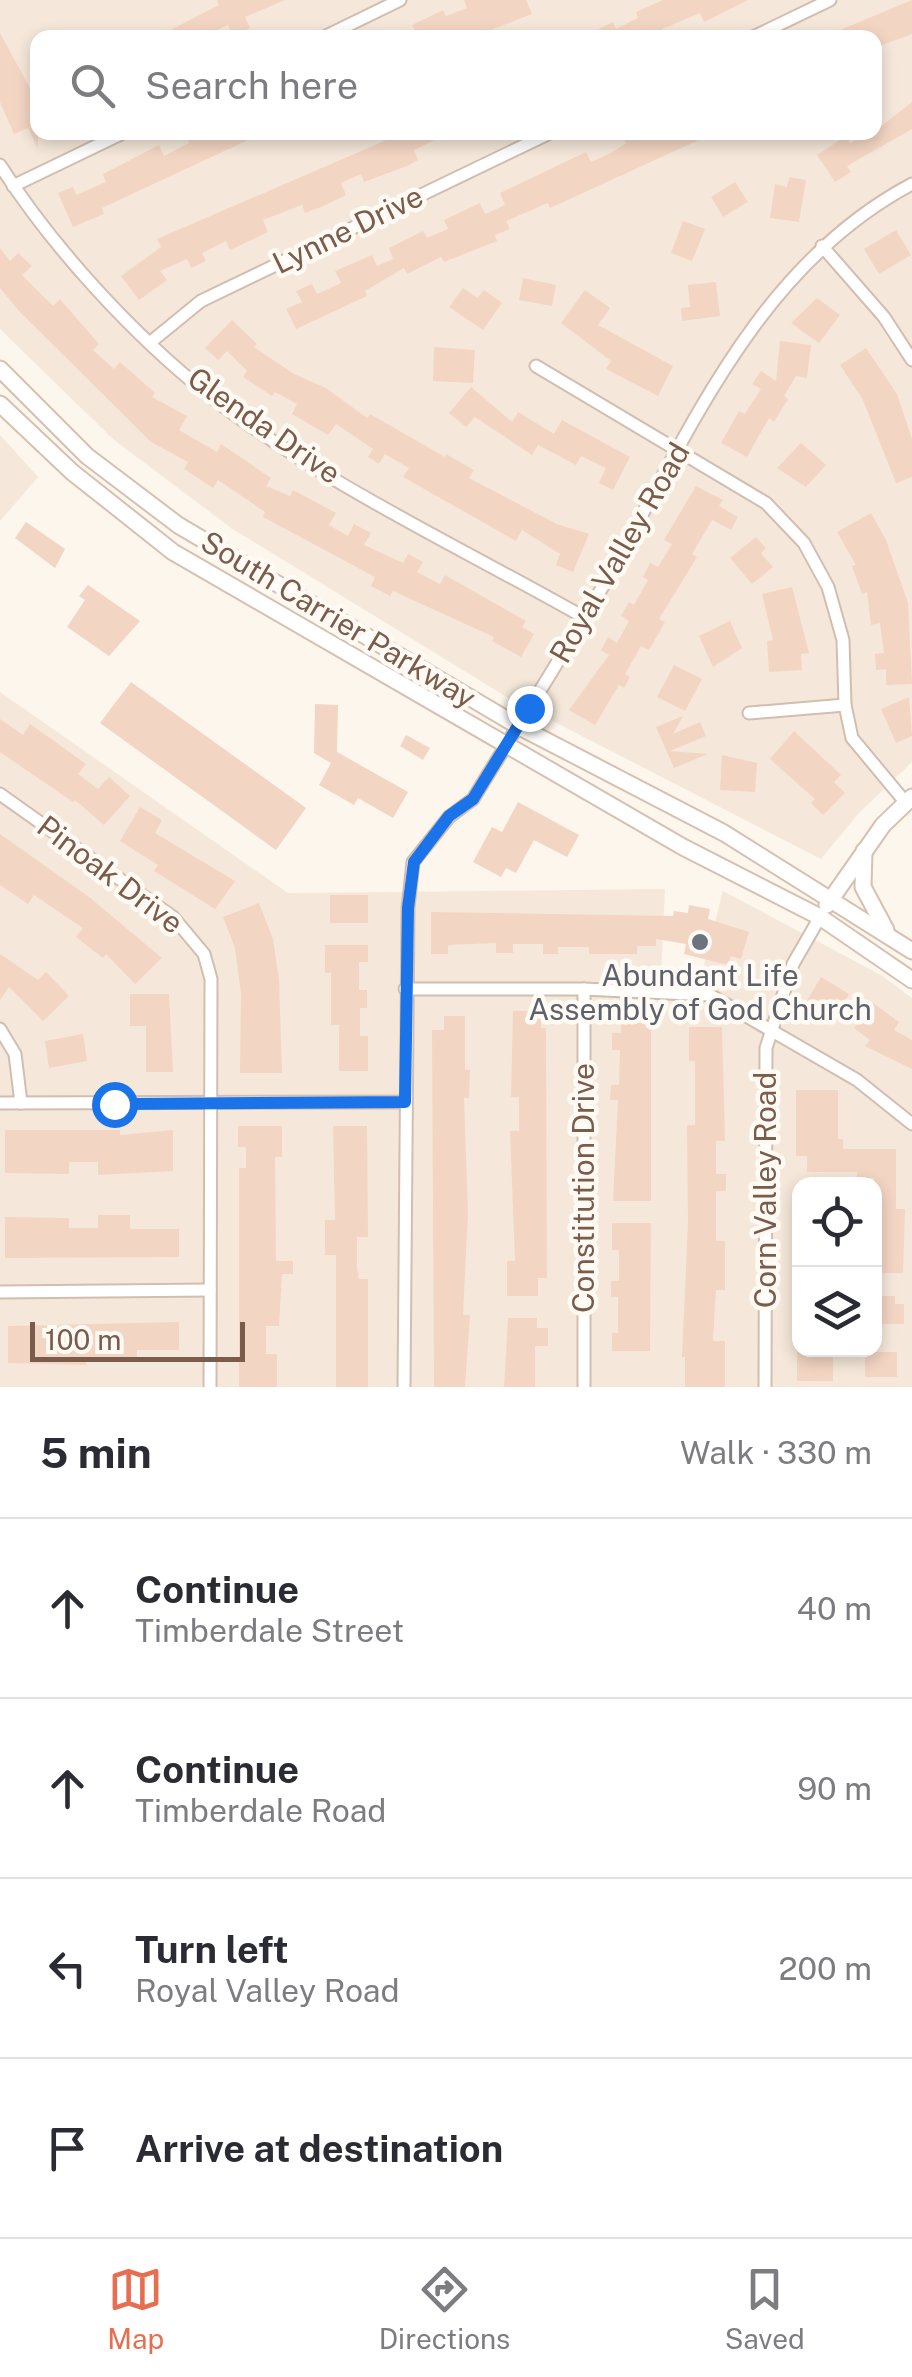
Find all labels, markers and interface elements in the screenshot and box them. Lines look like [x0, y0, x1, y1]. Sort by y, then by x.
search box [30, 30, 882, 140]
icon: search [65, 58, 120, 113]
text: Search here [145, 63, 358, 108]
street label: Lynne Drive [267, 177, 429, 281]
street label: Glenda Drive [181, 359, 348, 491]
street label: Royal Valley Road [542, 436, 697, 669]
street label: South Carrier Parkway [195, 523, 482, 715]
route end [507, 686, 553, 732]
street label: Pinoak Drive [31, 808, 191, 941]
marker: Abundant Life Assembly of God Church [689, 931, 711, 953]
place label: Abundant Life Assembly of God Church [528, 957, 872, 1027]
street label: Constitution Drive [565, 1063, 601, 1313]
street label: Corn Valley Road [747, 1072, 783, 1308]
route start [92, 1082, 138, 1128]
map controls [792, 1177, 882, 1357]
button: locate [792, 1177, 882, 1267]
button: layers [792, 1267, 882, 1357]
scale bar [30, 1317, 245, 1362]
text: 100 m [45, 1323, 122, 1356]
text: 5 min [40, 1428, 152, 1477]
text: Walk · 330 m [680, 1434, 872, 1471]
text: Continue [135, 1567, 299, 1612]
icon: ahead [40, 1581, 95, 1636]
text: 40 m [797, 1590, 872, 1627]
text: Timberdale Street [135, 1612, 404, 1649]
text: Continue [135, 1747, 299, 1792]
icon: ahead [40, 1761, 95, 1816]
text: 90 m [797, 1770, 872, 1807]
text: Timberdale Road [135, 1792, 386, 1829]
text: Turn left [135, 1927, 289, 1972]
icon: left [40, 1941, 95, 1996]
text: 200 m [779, 1950, 872, 1987]
text: Royal Valley Road [135, 1972, 400, 2009]
icon: arrive [40, 2121, 95, 2176]
text: Arrive at destination [135, 2126, 503, 2171]
tab: Map [107, 2262, 164, 2355]
tab: Directions [379, 2262, 510, 2355]
tab: Saved [725, 2262, 805, 2355]

